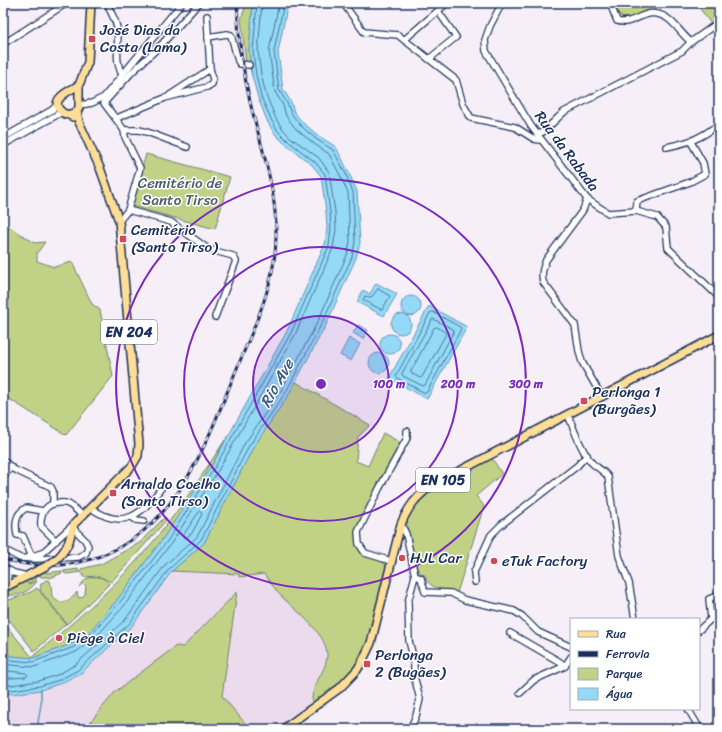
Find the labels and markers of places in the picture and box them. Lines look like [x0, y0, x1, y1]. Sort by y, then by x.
place label: José Dias da Costa (Lama) [99, 17, 187, 60]
marker: José Dias da Costa (Lama) [87, 34, 97, 44]
place label: Cemitério (Santo Tirso) [131, 217, 218, 260]
marker: Cemitério (Santo Tirso) [118, 234, 128, 244]
centre of rings [314, 377, 328, 391]
place label: Perlonga 1 (Burgães) [592, 379, 660, 422]
marker: Perlonga 1 (Burgães) [579, 396, 589, 406]
place label: Arnaldo Coelho (Santo Tirso) [120, 471, 221, 514]
marker: Arnaldo Coelho (Santo Tirso) [108, 488, 118, 498]
place label: HJL Car [410, 545, 462, 571]
place label: eTuk Factory [502, 548, 588, 574]
marker: HJL Car [397, 553, 407, 563]
marker: eTuk Factory [489, 556, 499, 566]
place label: Piège à Ciel [67, 625, 145, 651]
marker: Piège à Ciel [54, 633, 64, 643]
place label: Perlonga 2 (Bugães) [375, 642, 446, 685]
marker: Perlonga 2 (Bugães) [362, 659, 372, 669]

